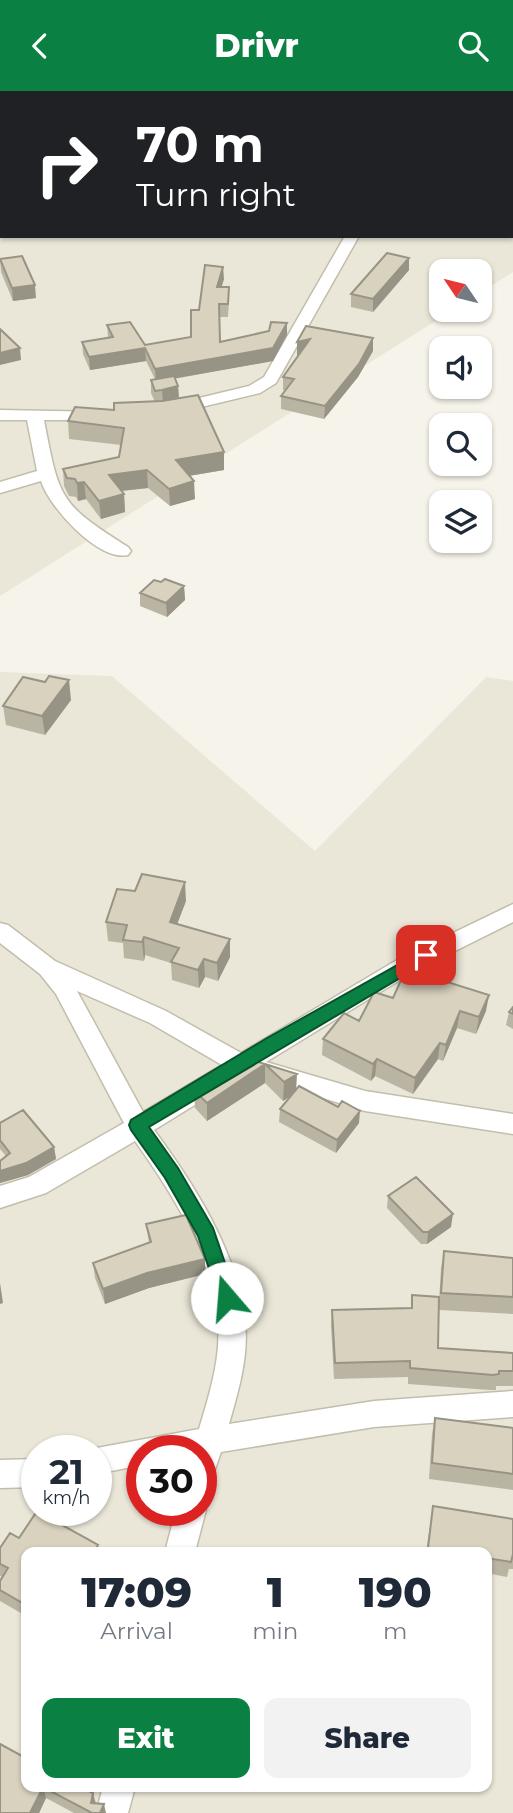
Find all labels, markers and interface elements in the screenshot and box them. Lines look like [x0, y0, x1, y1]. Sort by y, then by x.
text: Drivr [214, 26, 299, 65]
icon: back [21, 27, 59, 65]
icon: search [454, 27, 492, 65]
text: 70 m [136, 115, 264, 174]
icon: right [21, 119, 112, 210]
text: Turn right [136, 175, 296, 214]
north arrow [429, 259, 492, 322]
map controls [429, 259, 492, 553]
button: sound [429, 336, 492, 399]
button: search [429, 413, 492, 476]
button: layers [429, 490, 492, 553]
pin [396, 925, 456, 985]
icon: arrive [407, 936, 445, 974]
position arrow [190, 1261, 264, 1335]
speed limit sign: 30 [126, 1435, 217, 1526]
text: 21 [49, 1450, 84, 1493]
text: km/h [42, 1487, 91, 1509]
text: 17:09 [81, 1566, 192, 1618]
text: 1 [267, 1566, 284, 1618]
text: 190 [359, 1566, 432, 1618]
text: Arrival [100, 1617, 173, 1645]
text: min [252, 1617, 298, 1645]
text: m [383, 1617, 407, 1645]
button: Exit [42, 1698, 250, 1778]
button: Share [264, 1698, 471, 1778]

